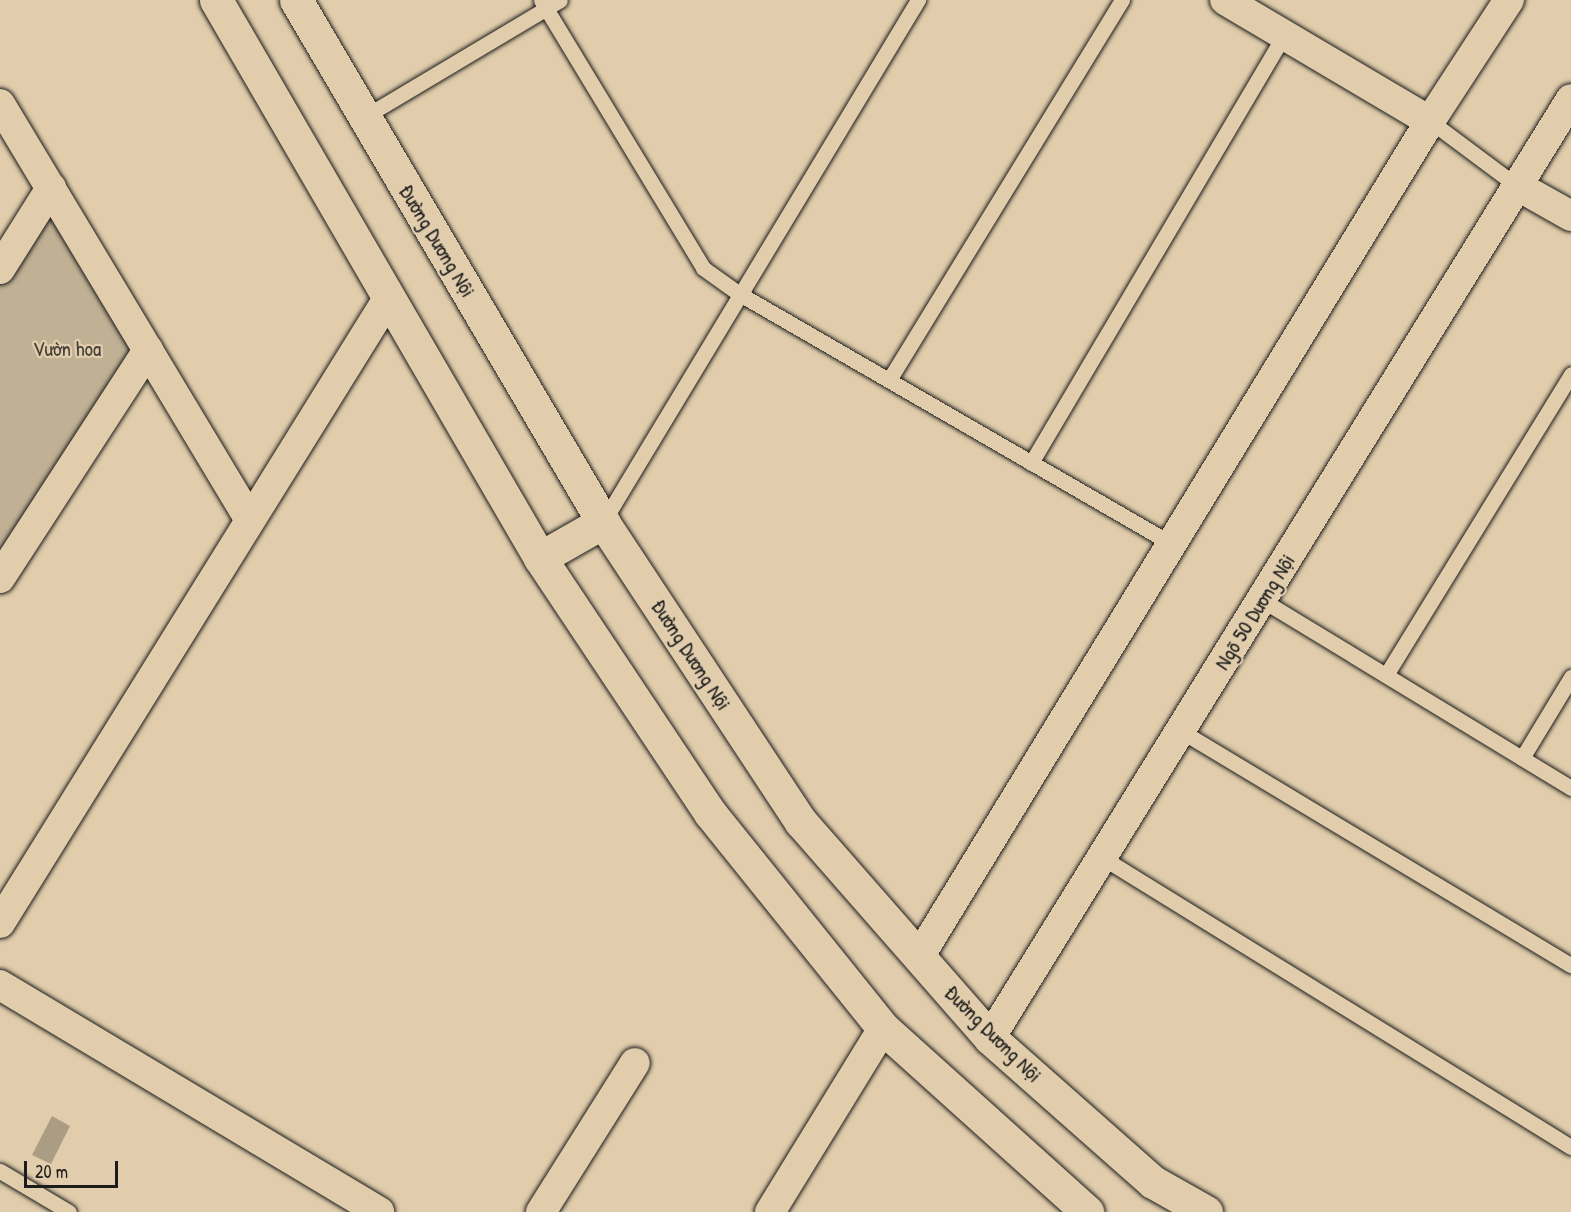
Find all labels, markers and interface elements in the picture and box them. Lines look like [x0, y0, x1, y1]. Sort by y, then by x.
street label: Đường Dương Nội [394, 180, 480, 302]
park label: Vườn hoa [33, 336, 101, 362]
street label: Ngõ 50 Dương Nội [1209, 549, 1301, 675]
street label: Đường Dương Nội [646, 595, 736, 715]
street label: Đường Dương Nội [939, 980, 1047, 1088]
scale bar [27, 1149, 122, 1187]
text: 20 m [35, 1159, 68, 1184]

